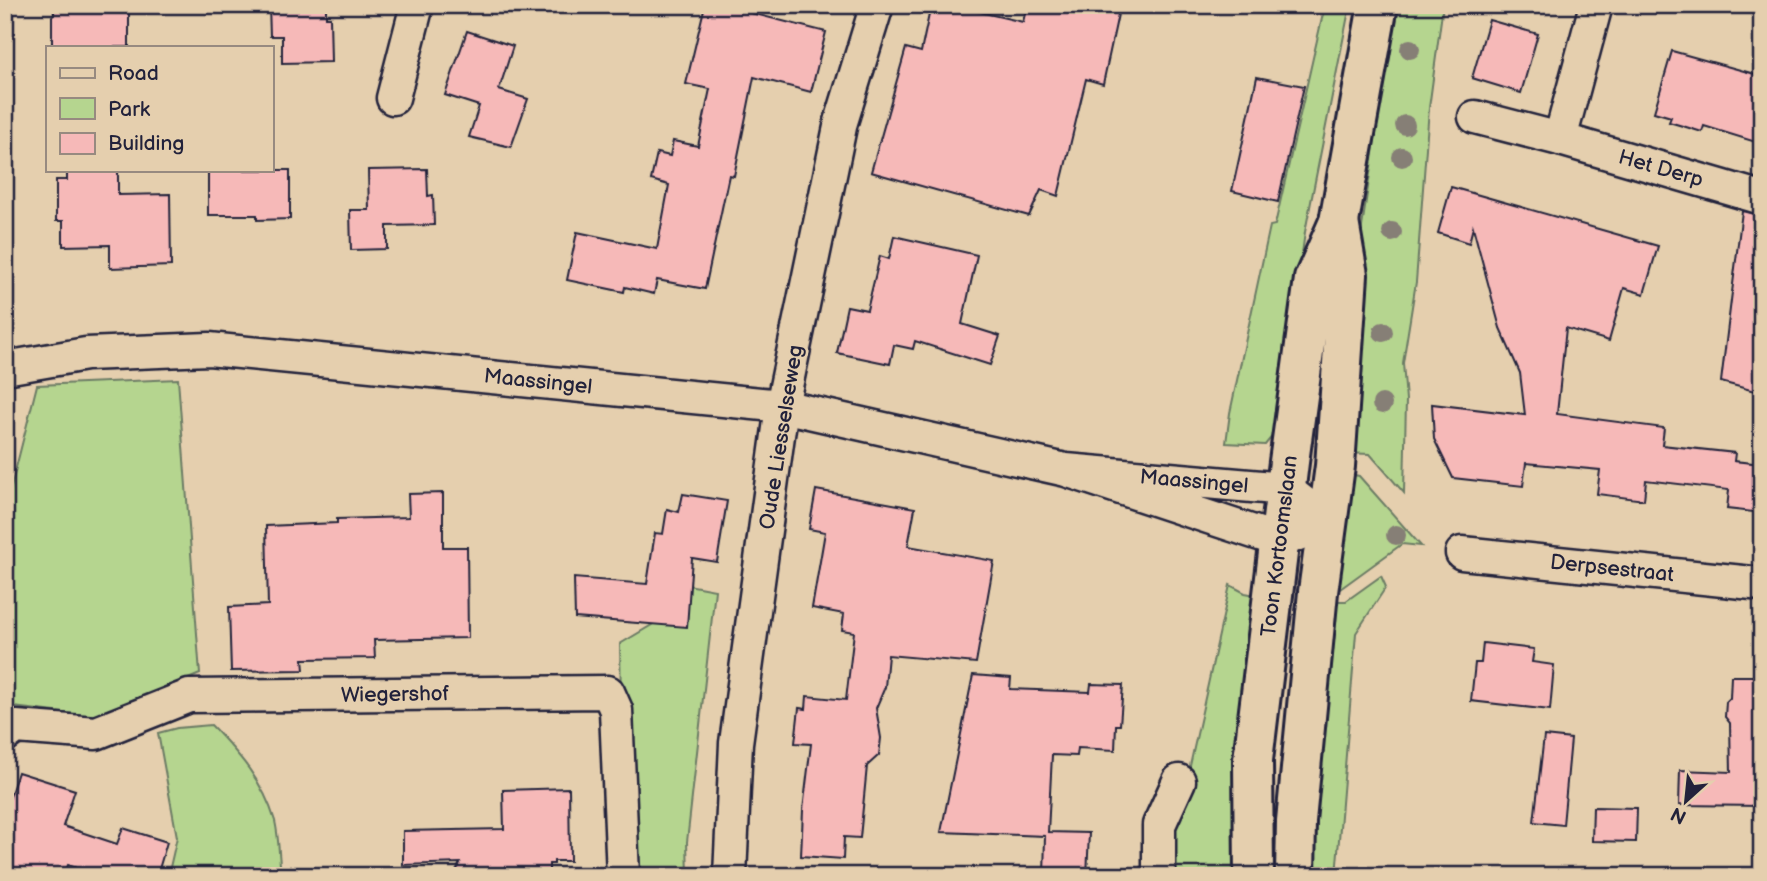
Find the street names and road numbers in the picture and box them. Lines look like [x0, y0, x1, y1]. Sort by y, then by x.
street label: Het Derp [1616, 144, 1706, 193]
street label: Oude Liesselseweg [755, 343, 808, 531]
street label: Maassingel [483, 363, 593, 400]
street label: Toon Kortoomslaan [1256, 454, 1303, 638]
street label: Maassingel [1139, 464, 1249, 499]
street label: Derpsestraat [1549, 550, 1676, 587]
street label: Wiegershof [341, 681, 450, 708]

